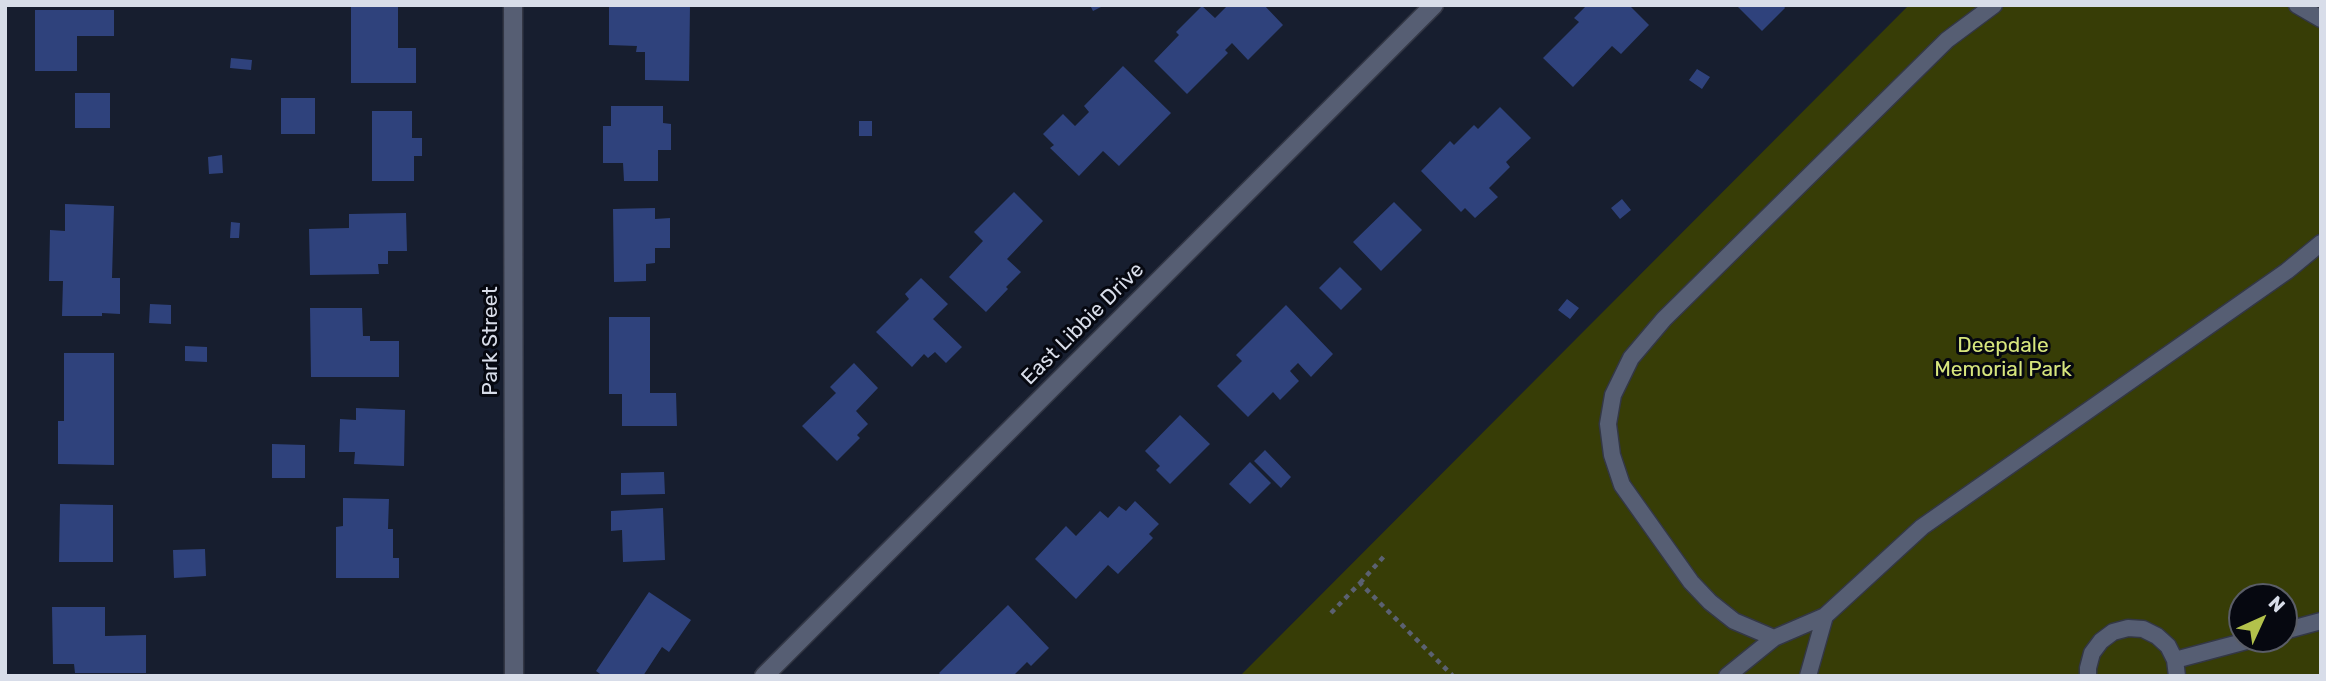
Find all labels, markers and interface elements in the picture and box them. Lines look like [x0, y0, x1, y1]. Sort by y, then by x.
street label: East Libbie Drive [1017, 258, 1149, 390]
street label: Park Street [478, 286, 504, 396]
park label: Deepdale Memorial Park [1934, 333, 2072, 383]
north arrow [2228, 583, 2298, 653]
text: N [2264, 591, 2290, 617]

